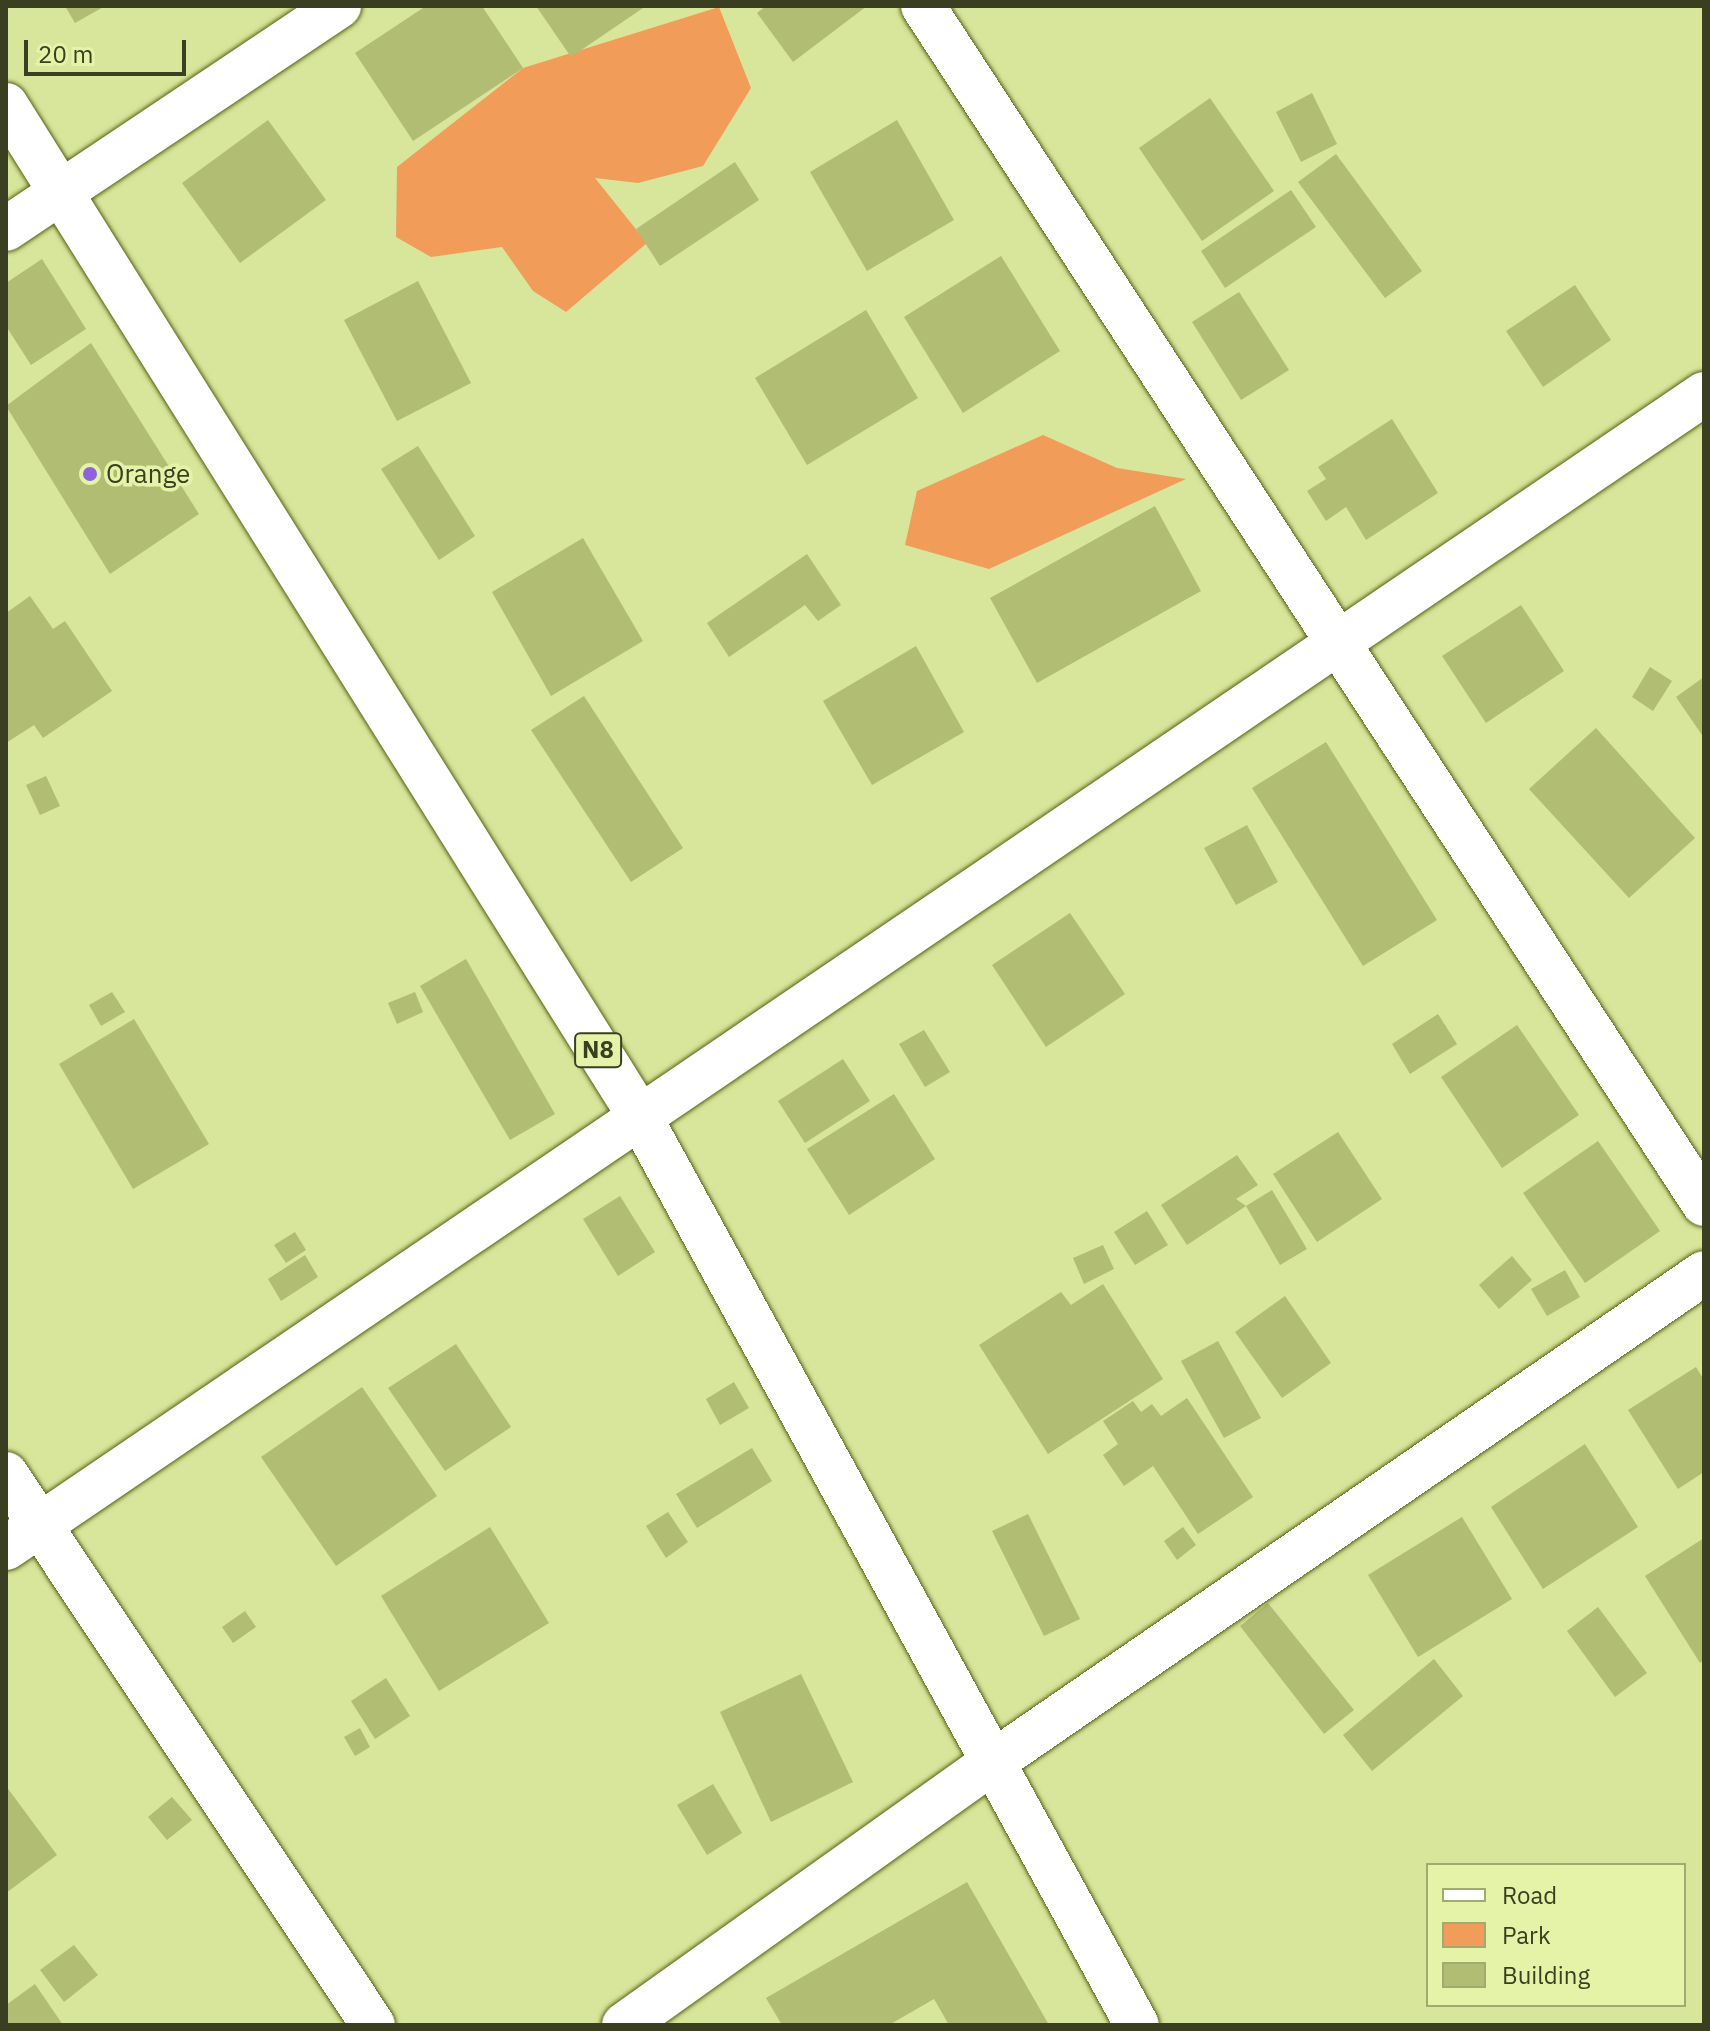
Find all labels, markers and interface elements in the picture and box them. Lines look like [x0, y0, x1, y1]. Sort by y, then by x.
scale bar [28, 24, 190, 74]
text: 20 m [38, 38, 93, 70]
place label: Orange [106, 458, 190, 490]
marker: Orange [81, 465, 99, 483]
road number: N8 [574, 1030, 622, 1070]
legend [1426, 1863, 1686, 2007]
text: Road [1502, 1879, 1557, 1911]
text: Park [1502, 1919, 1551, 1951]
text: Building [1502, 1959, 1590, 1991]

